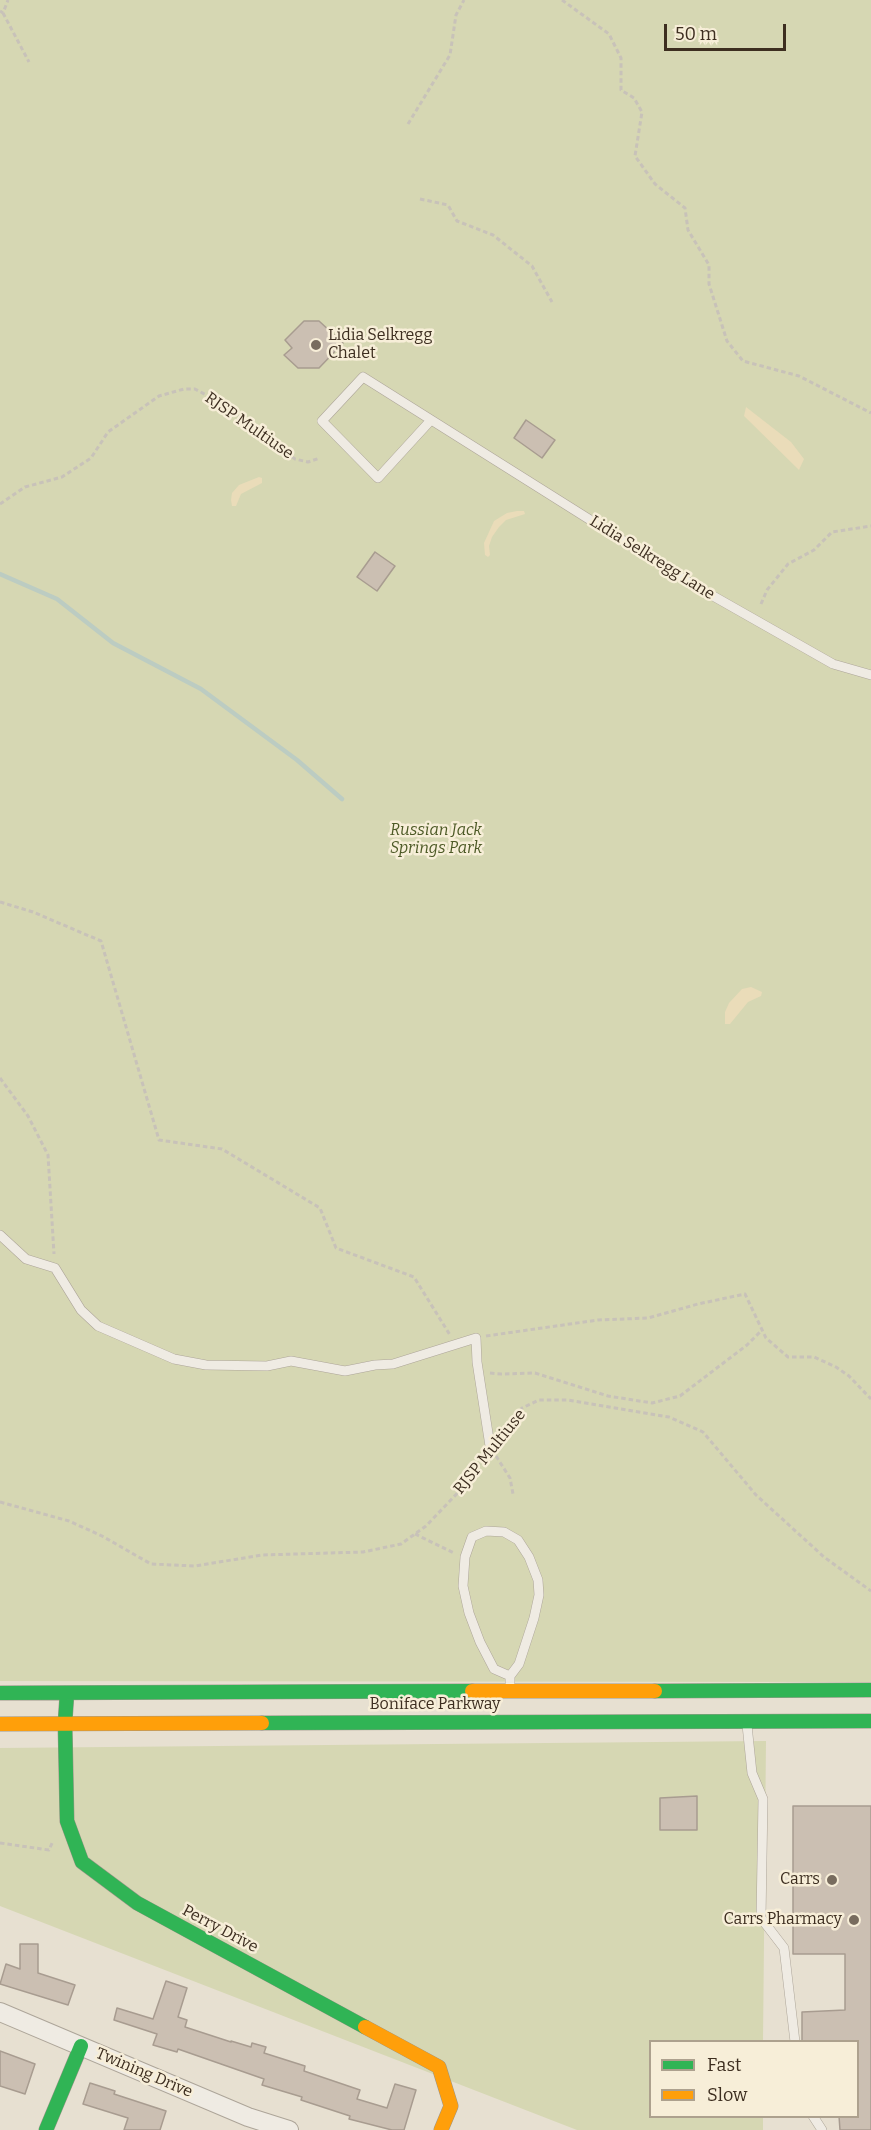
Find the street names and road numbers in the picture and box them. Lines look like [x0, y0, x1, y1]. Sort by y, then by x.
street label: RJSP Multiuse [201, 388, 297, 464]
street label: Lidia Selkregg Lane [586, 512, 718, 604]
street label: RJSP Multiuse [450, 1406, 530, 1498]
street label: Boniface Parkway [369, 1695, 501, 1715]
street label: Perry Drive [179, 1901, 261, 1957]
street label: Twining Drive [93, 2044, 195, 2102]

